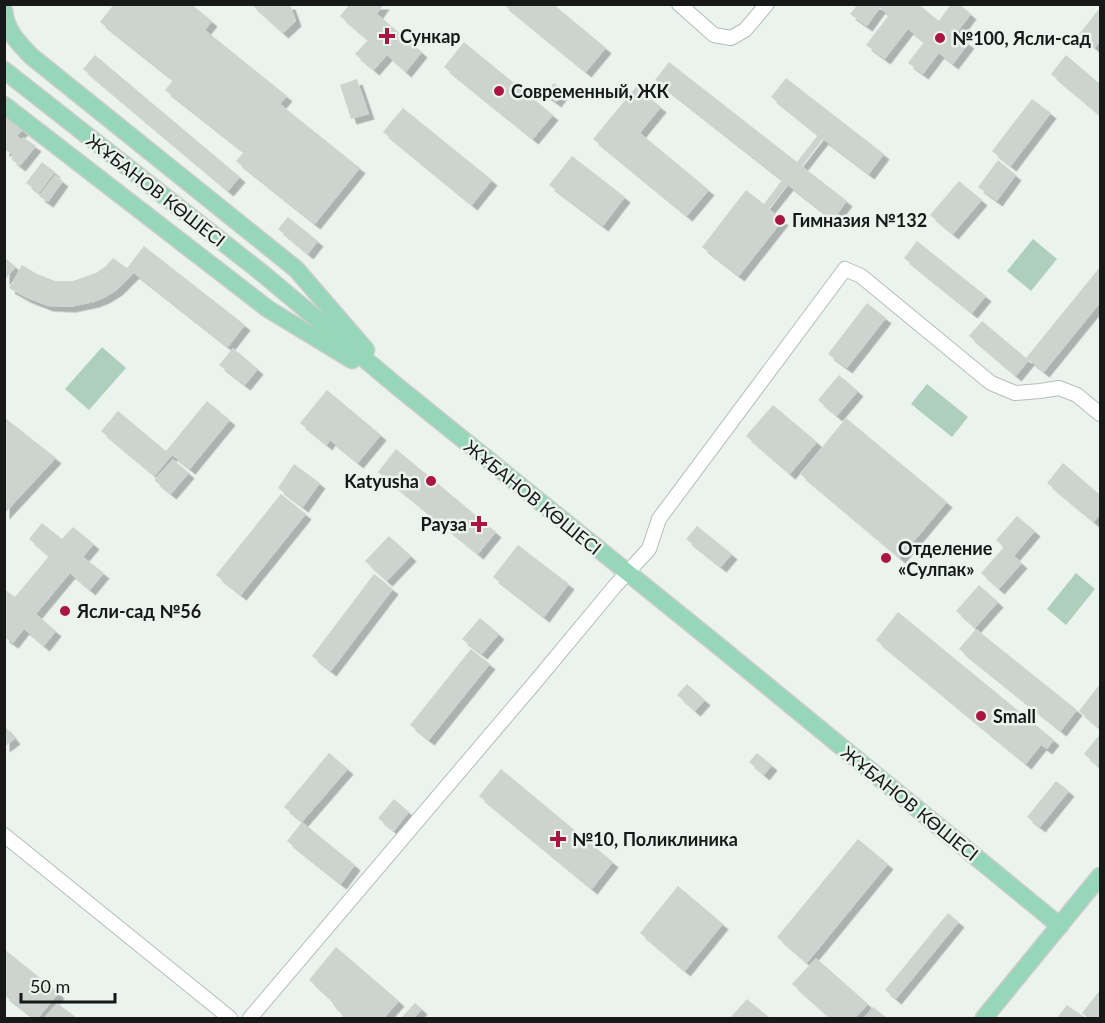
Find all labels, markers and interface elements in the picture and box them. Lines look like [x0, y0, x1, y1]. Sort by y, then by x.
place label: Сункар [400, 25, 460, 47]
marker: Сункар [378, 27, 396, 45]
place label: №100, Ясли-сад [952, 27, 1091, 49]
marker: №100, Ясли-сад [933, 31, 947, 45]
place label: Современный, ЖК [511, 80, 670, 102]
marker: Современный, ЖК [492, 84, 506, 98]
street label: ЖҰБАНОВ КӨШЕСІ [82, 129, 230, 251]
place label: Гимназия №132 [792, 209, 927, 231]
marker: Гимназия №132 [773, 213, 787, 227]
street label: ЖҰБАНОВ КӨШЕСІ [460, 435, 606, 559]
place label: Katyusha [344, 470, 419, 492]
marker: Katyusha [424, 474, 438, 488]
place label: Рауза [421, 513, 467, 535]
marker: Рауза [472, 517, 486, 531]
place label: Отделение «Сулпак» [898, 537, 993, 580]
marker: Отделение «Сулпак» [879, 551, 893, 565]
place label: Ясли-сад №56 [76, 600, 201, 622]
marker: Ясли-сад №56 [58, 604, 72, 618]
place label: Small [993, 705, 1036, 727]
marker: Small [974, 709, 988, 723]
street label: ЖҰБАНОВ КӨШЕСІ [837, 741, 983, 865]
place label: №10, Поликлиника [572, 828, 738, 850]
marker: №10, Поликлиника [549, 830, 567, 848]
scale bar [21, 966, 116, 1004]
text: 50 m [30, 975, 70, 997]

